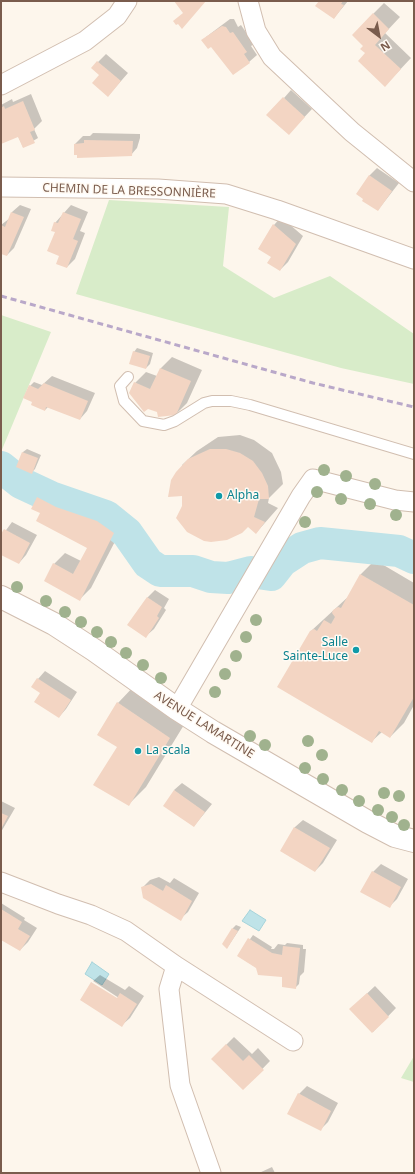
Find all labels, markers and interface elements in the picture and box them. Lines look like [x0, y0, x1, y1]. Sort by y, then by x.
north arrow [359, 16, 399, 56]
text: N [378, 38, 393, 55]
street label: CHEMIN DE LA BRESSONNIÈRE [42, 181, 216, 201]
place label: Alpha [227, 489, 259, 503]
marker: Alpha [214, 491, 224, 501]
place label: Salle Sainte-Luce [283, 636, 348, 664]
marker: Salle Sainte-Luce [351, 645, 361, 655]
street label: AVENUE LAMARTINE [151, 688, 257, 762]
place label: La scala [146, 744, 190, 758]
marker: La scala [133, 746, 143, 756]

